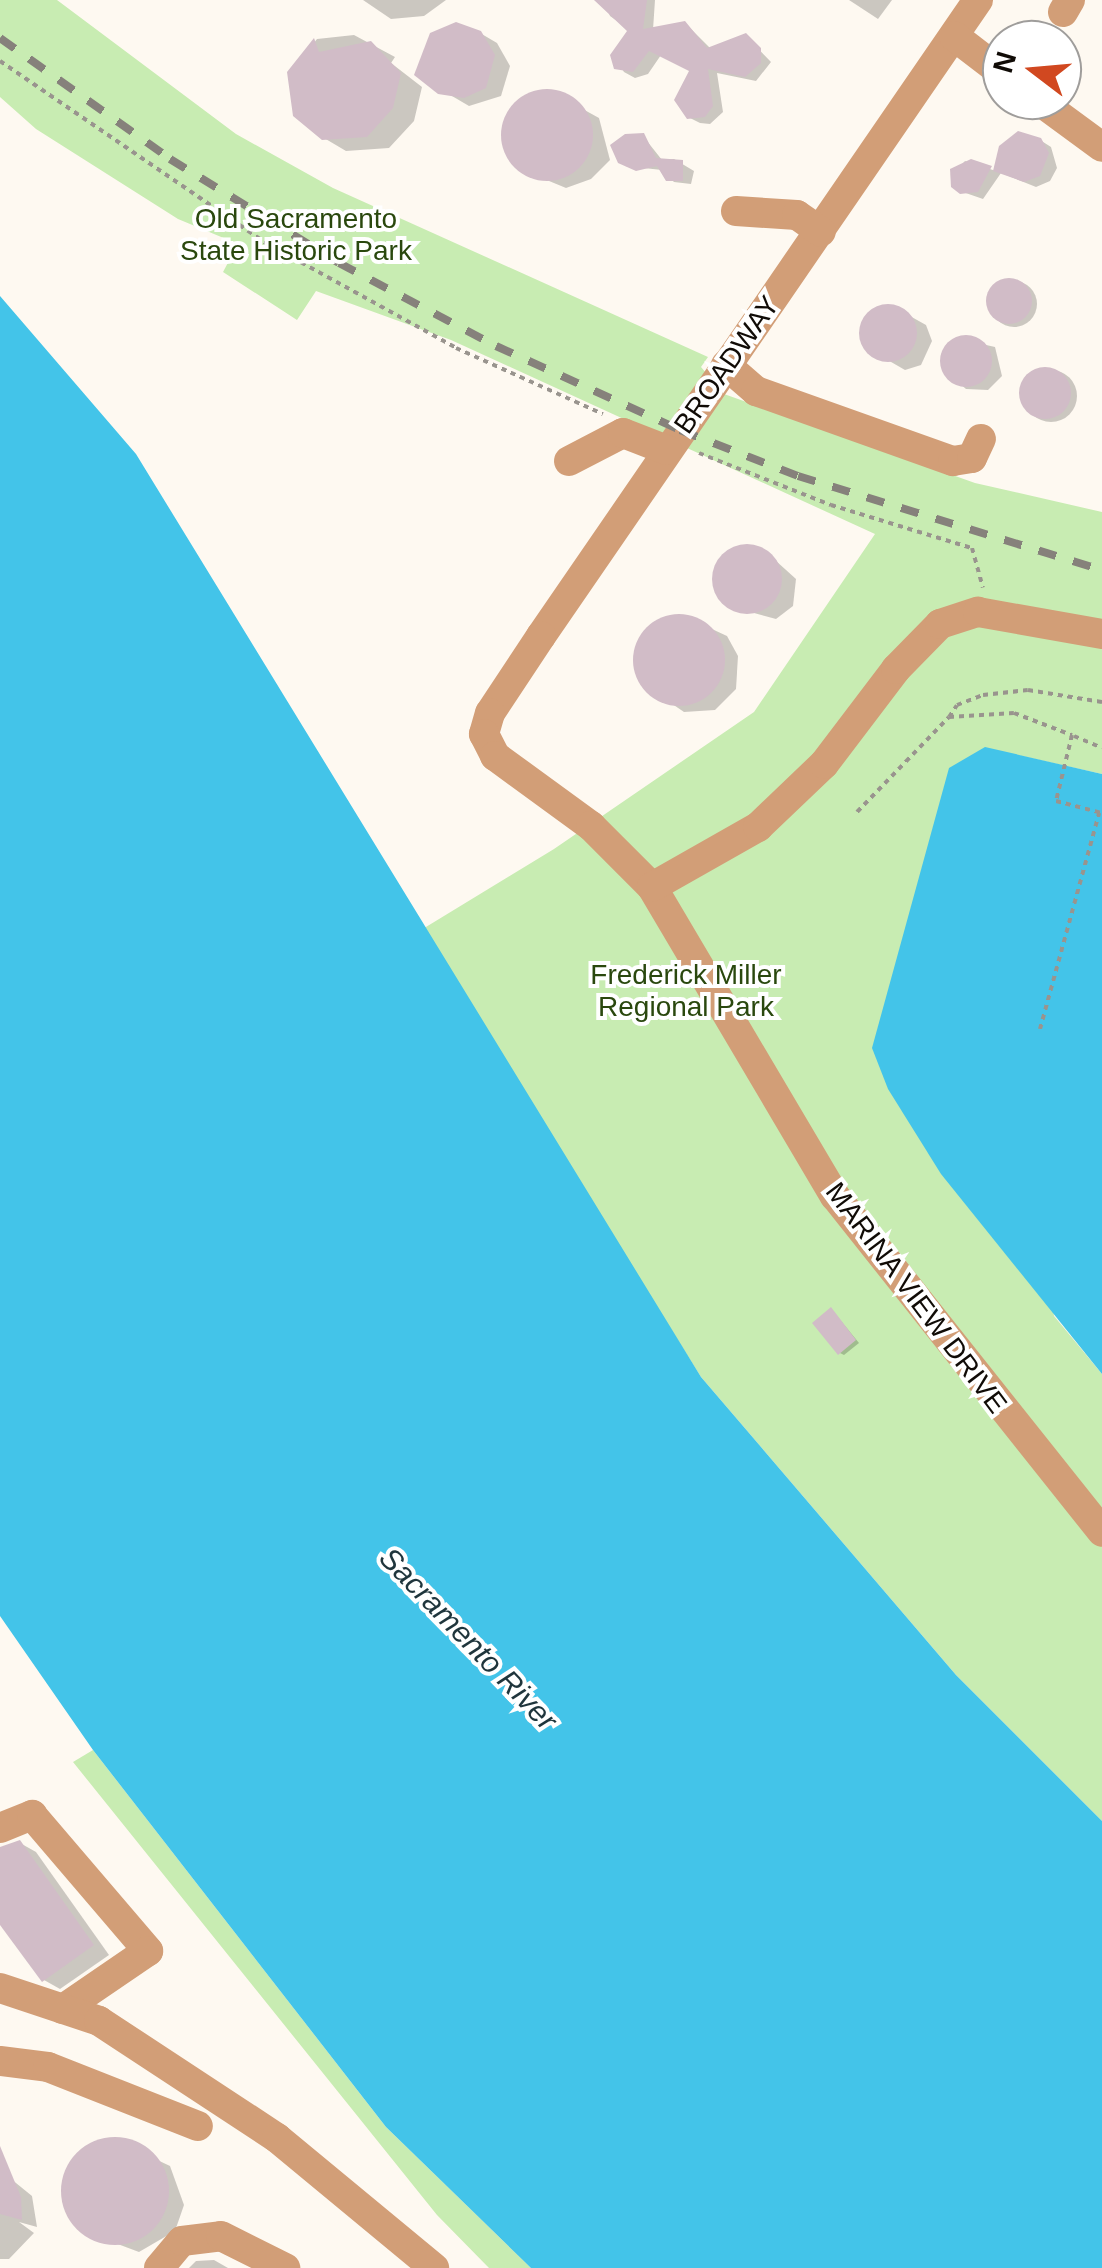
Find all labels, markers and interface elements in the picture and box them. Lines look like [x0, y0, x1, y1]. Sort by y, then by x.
north arrow [982, 20, 1082, 120]
text: N [987, 48, 1022, 76]
park label: Old Sacramento State Historic Park [180, 202, 412, 268]
street label: BROADWAY [667, 290, 787, 440]
park label: Frederick Miller Regional Park [590, 958, 782, 1024]
street label: MARINA VIEW DRIVE [818, 1175, 1014, 1421]
water label: Sacramento River [372, 1540, 564, 1738]

